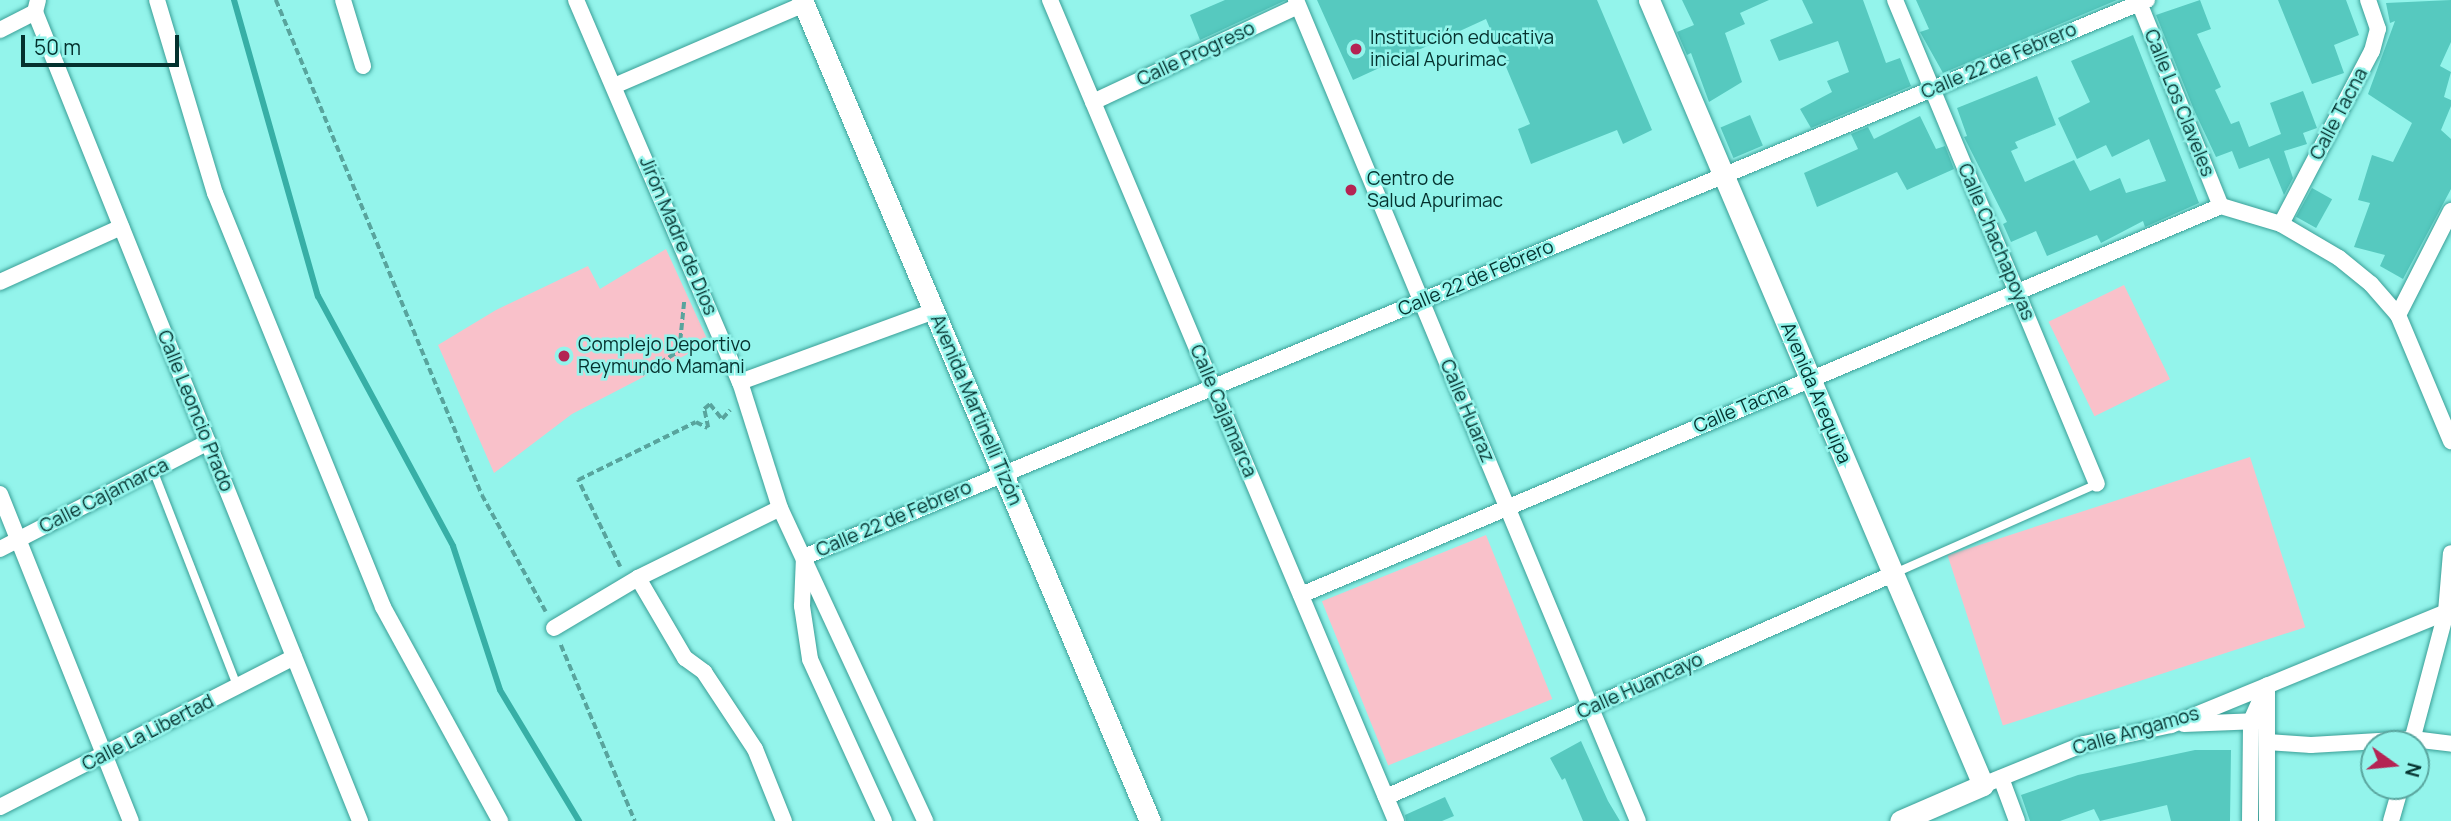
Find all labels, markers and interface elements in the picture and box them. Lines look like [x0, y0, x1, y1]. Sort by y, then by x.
street label: Calle Progreso [1133, 17, 1259, 91]
street label: Calle 22 de Febrero [1918, 18, 2080, 104]
scale bar [24, 21, 182, 65]
street label: Calle Los Claveles [2139, 26, 2219, 180]
place label: Institución educativa inicial Apurimac [1370, 27, 1554, 71]
text: 50 m [34, 33, 81, 61]
marker: Institución educativa inicial Apurimac [1348, 41, 1364, 57]
street label: Calle Tacna [2305, 64, 2373, 164]
street label: Jirón Madre de Dios [634, 153, 722, 319]
street label: Calle Chachapoyas [1953, 160, 2039, 324]
place label: Centro de Salud Apurimac [1367, 168, 1503, 212]
marker: Centro de Salud Apurimac [1341, 180, 1361, 200]
street label: Calle 22 de Febrero [1395, 235, 1557, 321]
street label: Avenida Martinelli Tizón [925, 311, 1027, 509]
street label: Avenida Arequipa [1776, 319, 1856, 467]
street label: Calle Leoncio Prado [152, 327, 238, 495]
place label: Complejo Deportivo Reymundo Mamani [578, 334, 751, 378]
street label: Calle Cajamarca [1185, 341, 1261, 481]
marker: Complejo Deportivo Reymundo Mamani [556, 348, 572, 364]
street label: Calle Huaraz [1435, 356, 1499, 466]
street label: Calle Tacna [1690, 378, 1792, 438]
street label: Calle Cajamarca [36, 454, 172, 538]
street label: Calle 22 de Febrero [813, 476, 975, 562]
street label: Calle Huancayo [1574, 648, 1706, 724]
street label: Calle La Libertad [78, 690, 218, 776]
street label: Calle Angamos [2070, 702, 2202, 760]
north arrow [2360, 730, 2430, 800]
text: N [2399, 760, 2428, 780]

